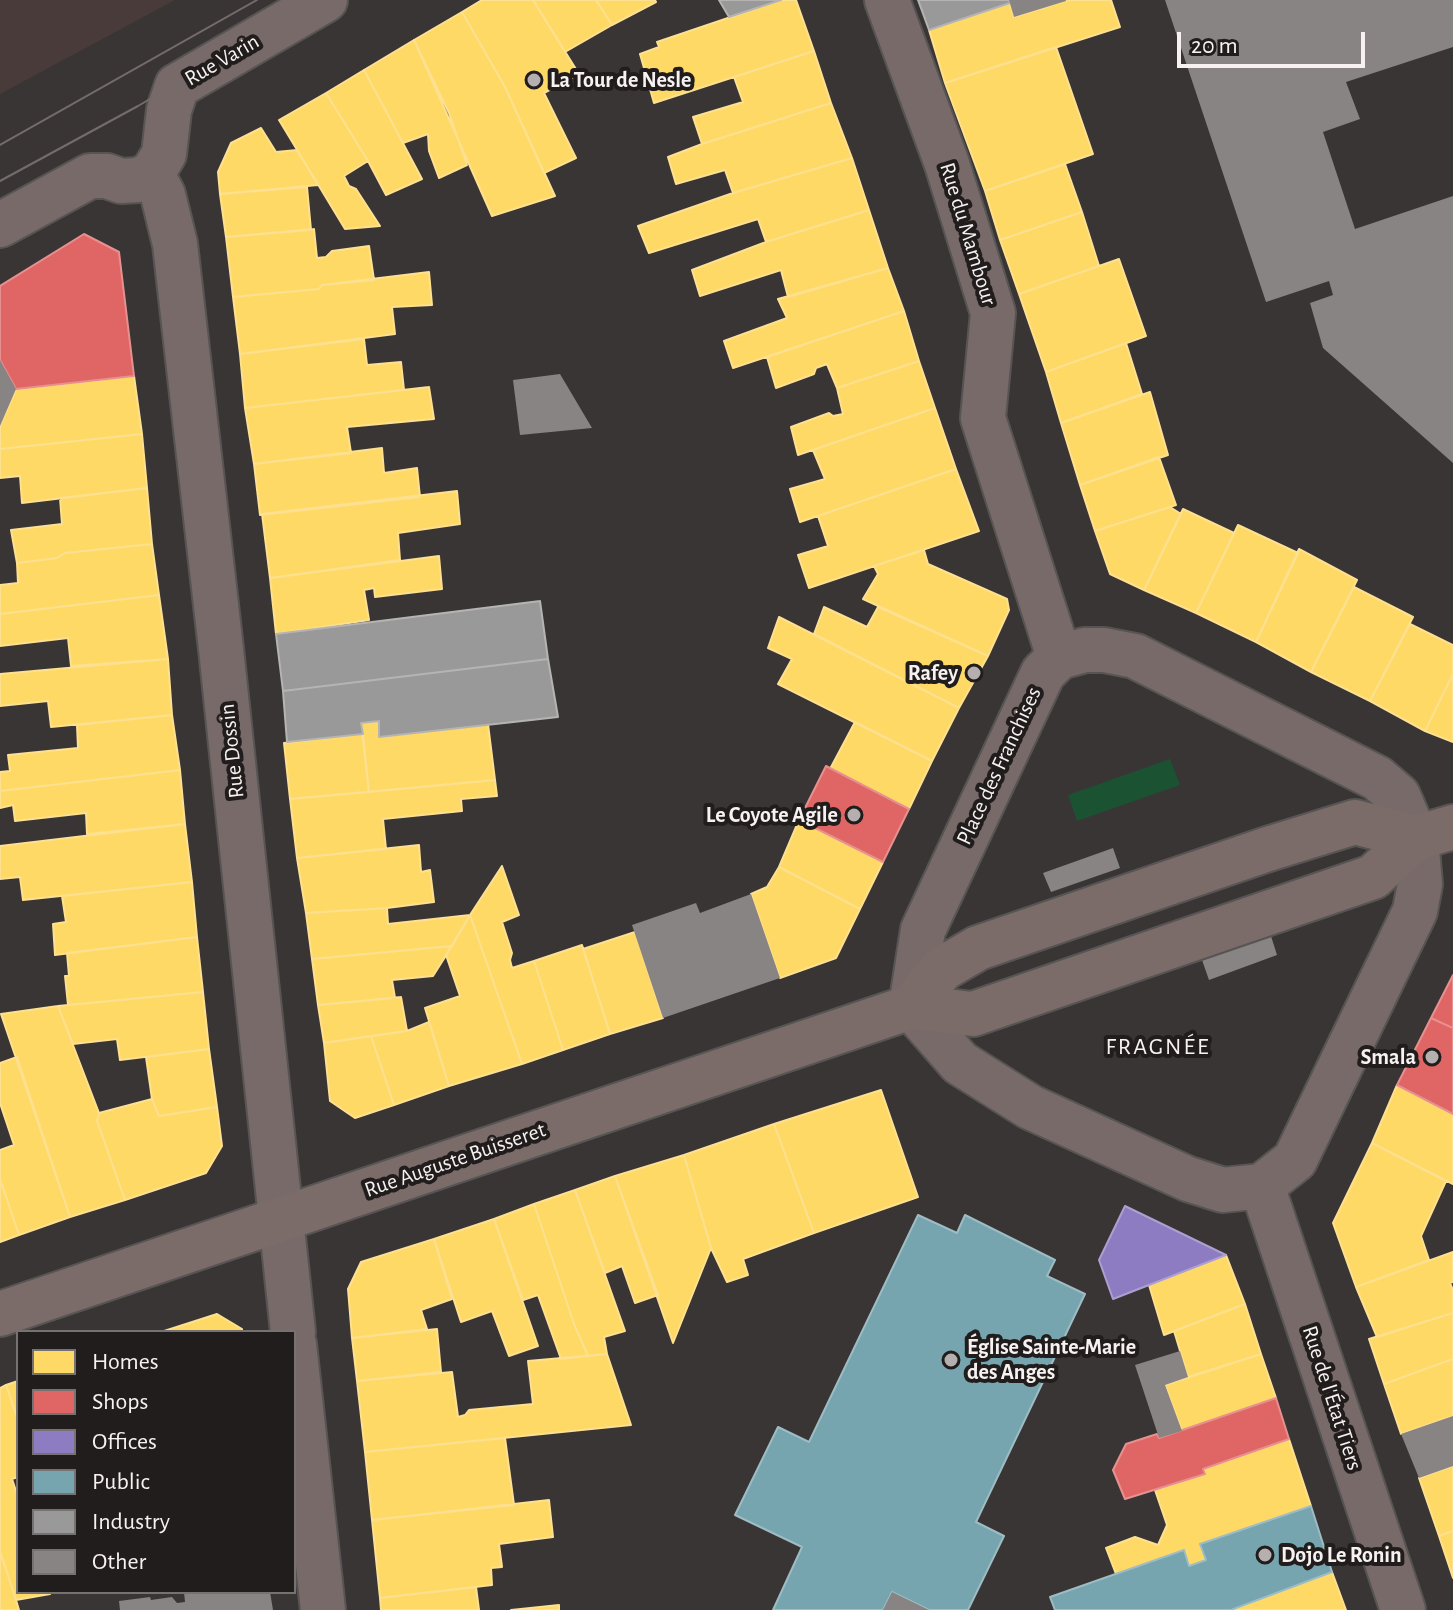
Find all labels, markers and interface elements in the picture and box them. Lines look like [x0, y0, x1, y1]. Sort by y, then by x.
scale bar [1181, 16, 1369, 66]
street label: Rue Varin [180, 28, 264, 92]
text: 20 m [1191, 34, 1238, 58]
place label: La Tour de Nesle [550, 67, 691, 93]
marker: La Tour de Nesle [525, 71, 543, 89]
street label: Rue du Mambour [934, 159, 1002, 309]
place label: Rafey [908, 660, 958, 686]
marker: Rafey [965, 664, 983, 682]
street label: Place des Franchises [951, 683, 1047, 849]
street label: Rue Dossin [214, 703, 250, 799]
place label: Le Coyote Agile [706, 802, 838, 828]
marker: Le Coyote Agile [845, 806, 863, 824]
district label: FRAGNÉE [1105, 1033, 1211, 1061]
place label: Smala [1361, 1044, 1416, 1070]
marker: Smala [1423, 1048, 1441, 1066]
street label: Rue Auguste Buisseret [361, 1117, 549, 1203]
street label: Rue de l'État Tiers [1296, 1322, 1368, 1474]
legend [16, 1330, 296, 1594]
place label: Église Sainte-Marie des Anges [967, 1334, 1136, 1386]
text: Homes [92, 1350, 159, 1374]
marker: Église Sainte-Marie des Anges [942, 1351, 960, 1369]
text: Shops [92, 1390, 148, 1414]
text: Offices [92, 1430, 157, 1454]
text: Public [92, 1470, 150, 1494]
text: Industry [92, 1510, 170, 1534]
place label: Dojo Le Ronin [1281, 1542, 1402, 1568]
marker: Dojo Le Ronin [1256, 1546, 1274, 1564]
text: Other [92, 1550, 146, 1574]

